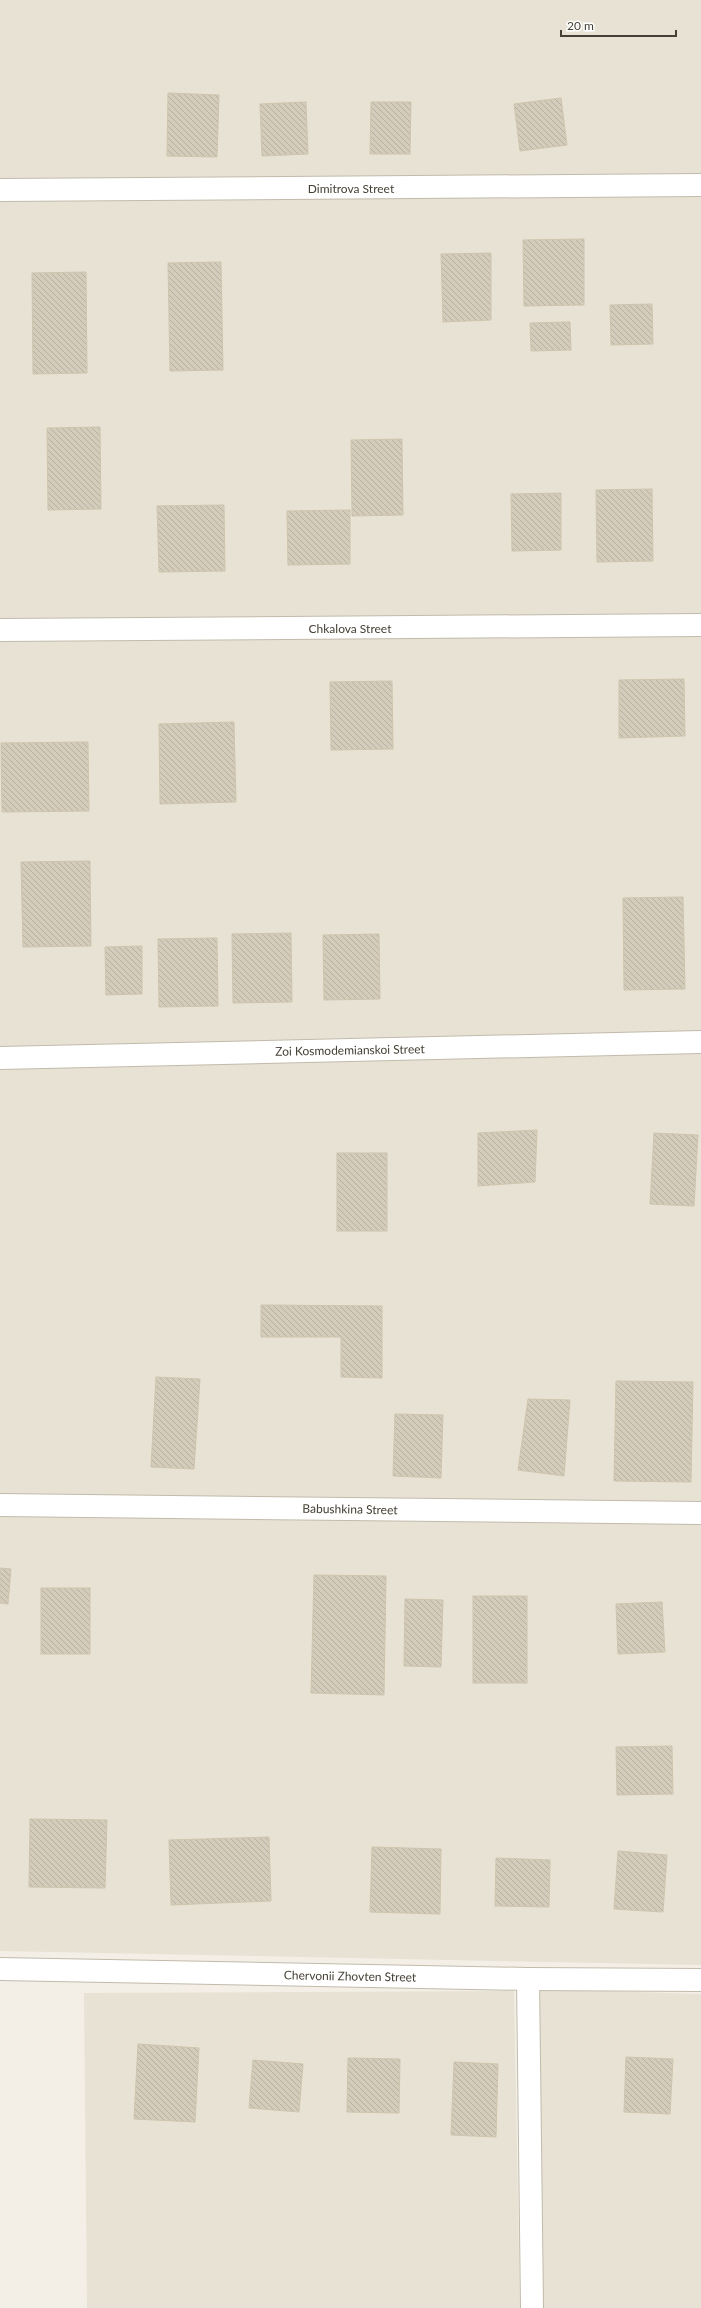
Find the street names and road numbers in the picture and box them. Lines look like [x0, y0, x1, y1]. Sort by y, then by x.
street label: Dimitrova Street [308, 181, 395, 196]
street label: Chkalova Street [309, 621, 392, 636]
street label: Zoi Kosmodemianskoi Street [275, 1041, 426, 1059]
street label: Babushkina Street [302, 1501, 398, 1517]
street label: Chervonii Zhovten Street [284, 1967, 417, 1985]

